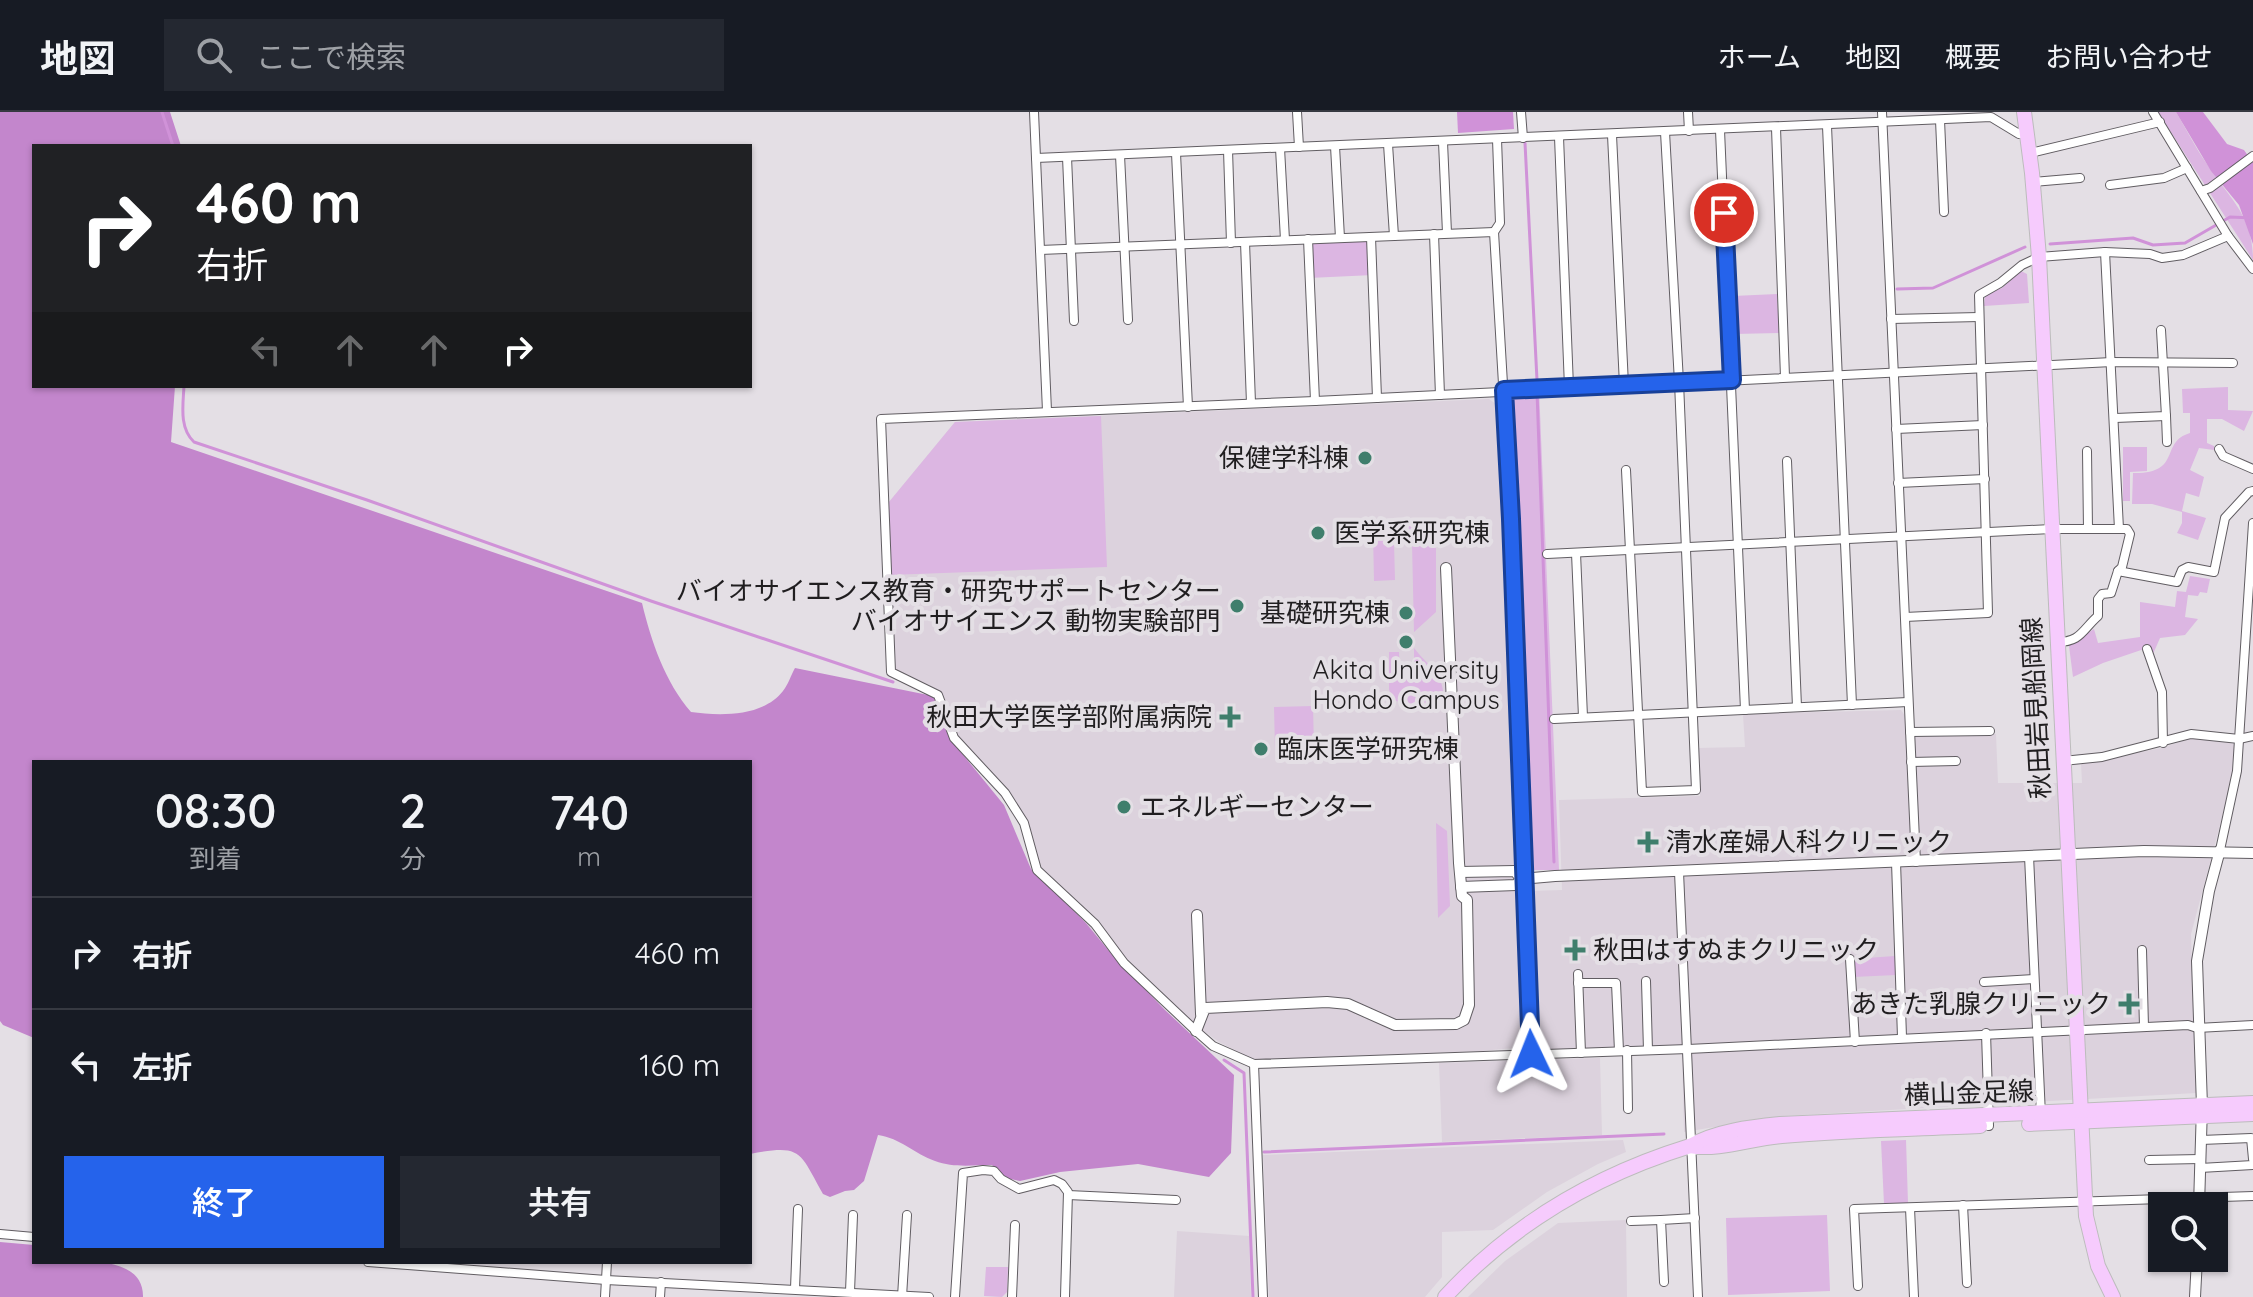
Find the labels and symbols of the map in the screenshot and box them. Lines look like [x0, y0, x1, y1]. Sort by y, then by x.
pin [1690, 179, 1758, 247]
place label: 保健学科棟 [1219, 441, 1349, 474]
marker: 保健学科棟 [1356, 449, 1374, 467]
place label: 医学系研究棟 [1334, 516, 1490, 549]
marker: 医学系研究棟 [1309, 524, 1327, 542]
place label: バイオサイエンス教育・研究サポートセンター バイオサイエンス 動物実験部門 [676, 574, 1221, 637]
place label: 基礎研究棟 [1260, 596, 1390, 629]
marker: バイオサイエンス教育・研究サポートセンター バイオサイエンス 動物実験部門 [1228, 597, 1246, 615]
marker: 基礎研究棟 [1397, 604, 1415, 622]
street label: 秋田岩見船岡線 [2014, 616, 2057, 800]
marker: Akita University Hondo Campus [1397, 633, 1415, 651]
place label: Akita University Hondo Campus [1312, 653, 1500, 716]
place label: 秋田大学医学部附属病院 [926, 700, 1212, 733]
marker: 秋田大学医学部附属病院 [1219, 706, 1241, 728]
place label: 臨床医学研究棟 [1277, 732, 1459, 765]
marker: 臨床医学研究棟 [1252, 740, 1270, 758]
place label: エネルギーセンター [1140, 790, 1374, 823]
marker: エネルギーセンター [1115, 798, 1133, 816]
place label: 清水産婦人科クリニック [1666, 825, 1952, 858]
marker: 清水産婦人科クリニック [1637, 831, 1659, 853]
place label: 秋田はすぬまクリニック [1593, 933, 1879, 966]
marker: 秋田はすぬまクリニック [1564, 939, 1586, 961]
place label: あきた乳腺クリニック [1851, 987, 2111, 1020]
marker: あきた乳腺クリニック [2118, 993, 2140, 1015]
position arrow [1489, 1012, 1573, 1096]
street label: 横山金足線 [1903, 1074, 2035, 1111]

